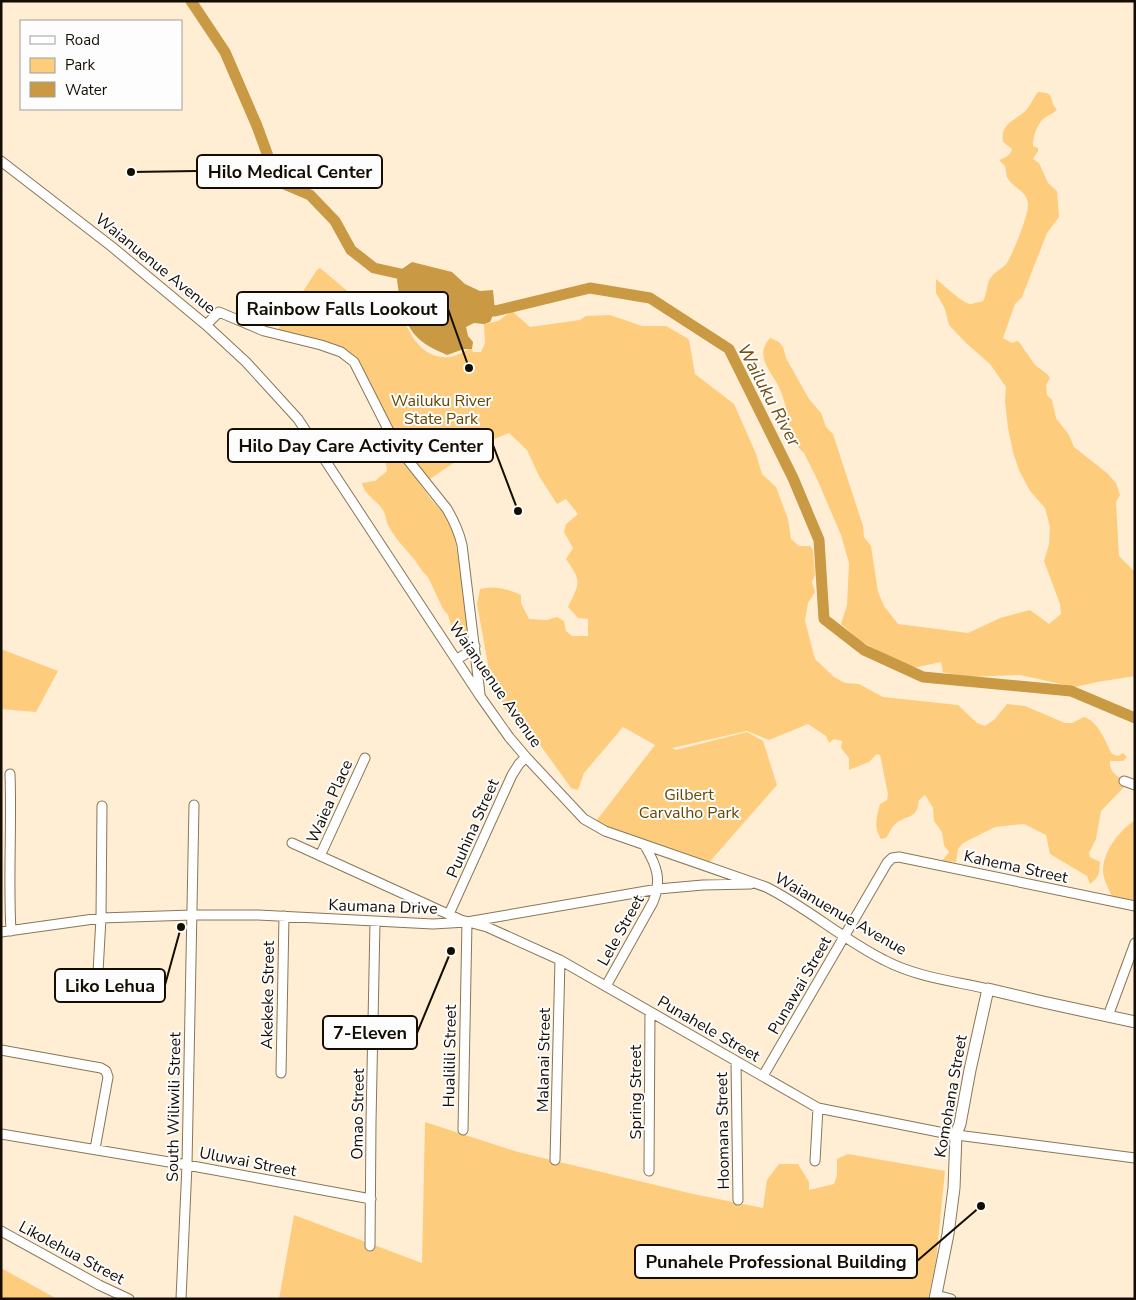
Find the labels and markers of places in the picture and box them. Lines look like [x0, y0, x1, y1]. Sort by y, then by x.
callout: Hilo Medical Center [197, 155, 382, 188]
callout: Rainbow Falls Lookout [237, 292, 448, 325]
callout: Hilo Day Care Activity Center [228, 429, 493, 462]
callout: Liko Lehua [55, 969, 165, 1002]
callout: 7-Eleven [323, 1016, 417, 1049]
callout: Punahele Professional Building [635, 1245, 917, 1278]

